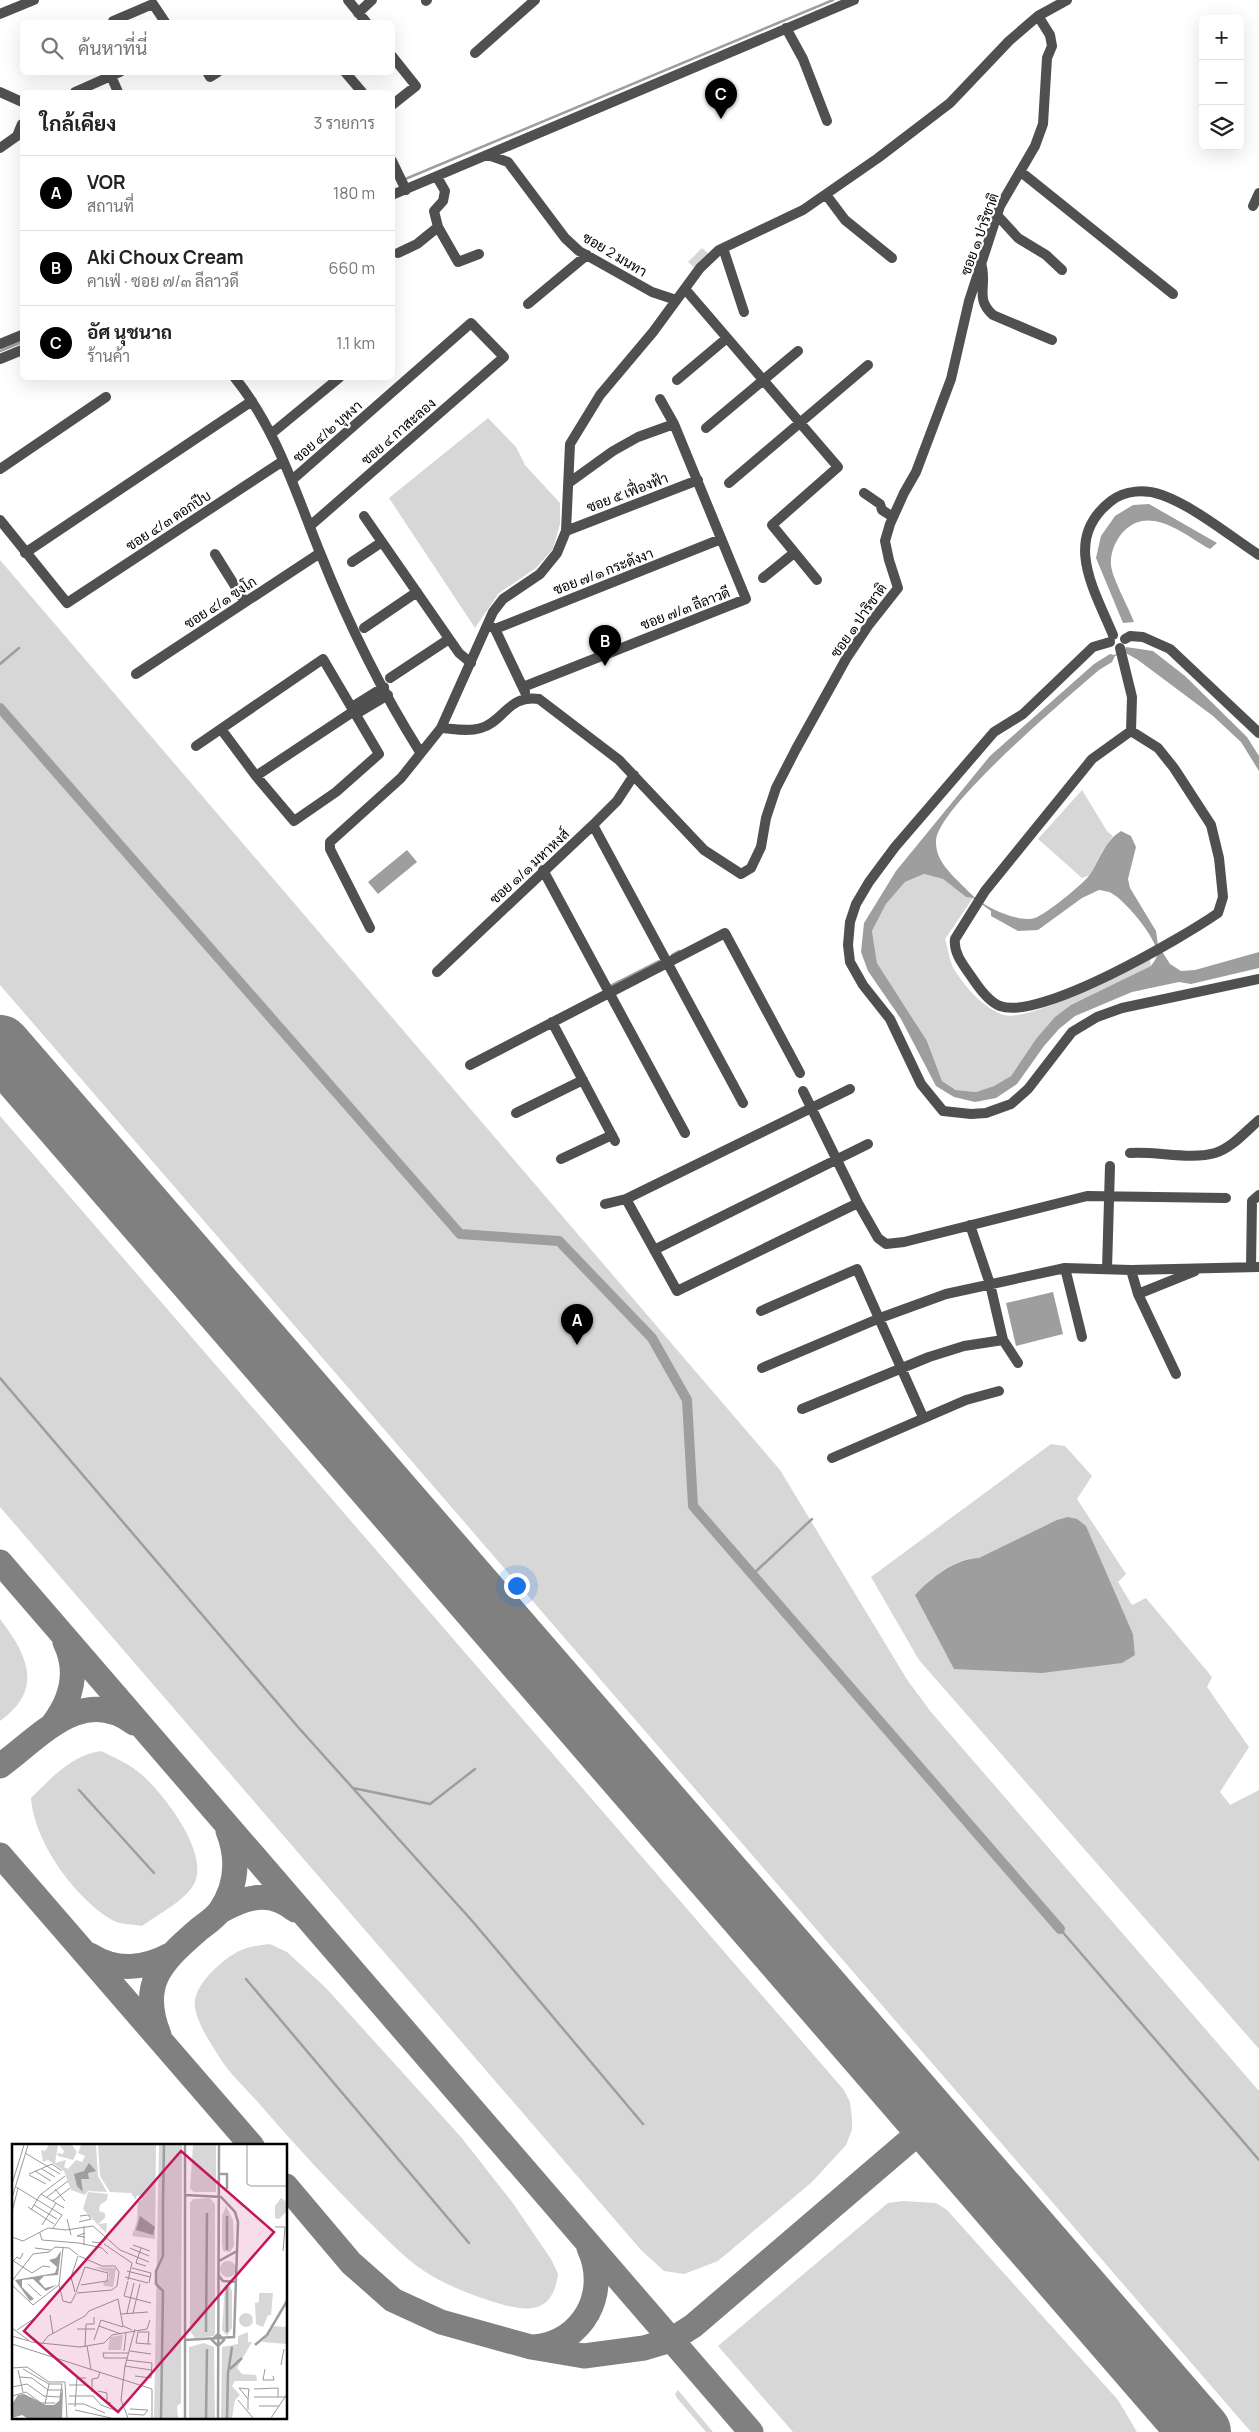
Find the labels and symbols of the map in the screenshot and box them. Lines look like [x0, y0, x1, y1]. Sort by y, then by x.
pin: C [705, 78, 737, 119]
street label: ซอย ๑ ปาริชาติ [955, 190, 1003, 278]
street label: ซอย 2 มนทา [579, 227, 651, 281]
street label: ซอย ๔ กาสะลอง [357, 393, 439, 469]
street label: ซอย ๔/๒ บุหงา [288, 396, 366, 467]
street label: ซอย ๕ เฟื่องฟ้า [583, 466, 670, 516]
street label: ซอย ๔/๓ ดอกปีบ [122, 485, 214, 555]
street label: ซอย ๗/๑ กระดังงา [550, 543, 656, 599]
street label: ซอย ๔/๑ ฃงโก [180, 571, 260, 633]
street label: ซอย ๑ ปาริชาติ [825, 579, 891, 661]
street label: ซอย ๗/๓ ลีลาวดี [637, 582, 733, 634]
pin: B [589, 625, 621, 666]
street label: ซอย ๑/๑ มหาหงส์ [485, 824, 573, 908]
pin: A [561, 1304, 593, 1345]
your location [504, 1573, 530, 1599]
inset map [12, 2144, 288, 2420]

